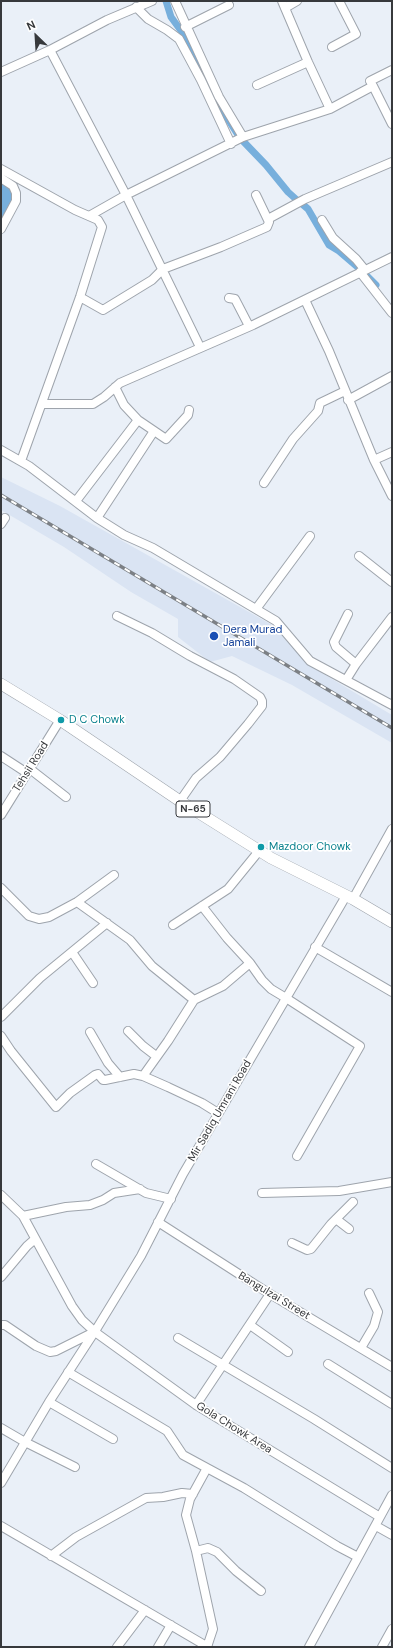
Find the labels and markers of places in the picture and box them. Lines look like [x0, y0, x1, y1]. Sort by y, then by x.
place label: Dera Murad Jamali [223, 623, 282, 649]
marker: Dera Murad Jamali [208, 630, 220, 642]
place label: D C Chowk [69, 713, 125, 727]
marker: D C Chowk [56, 715, 66, 725]
place label: Mazdoor Chowk [269, 840, 351, 854]
marker: Mazdoor Chowk [256, 842, 266, 852]

